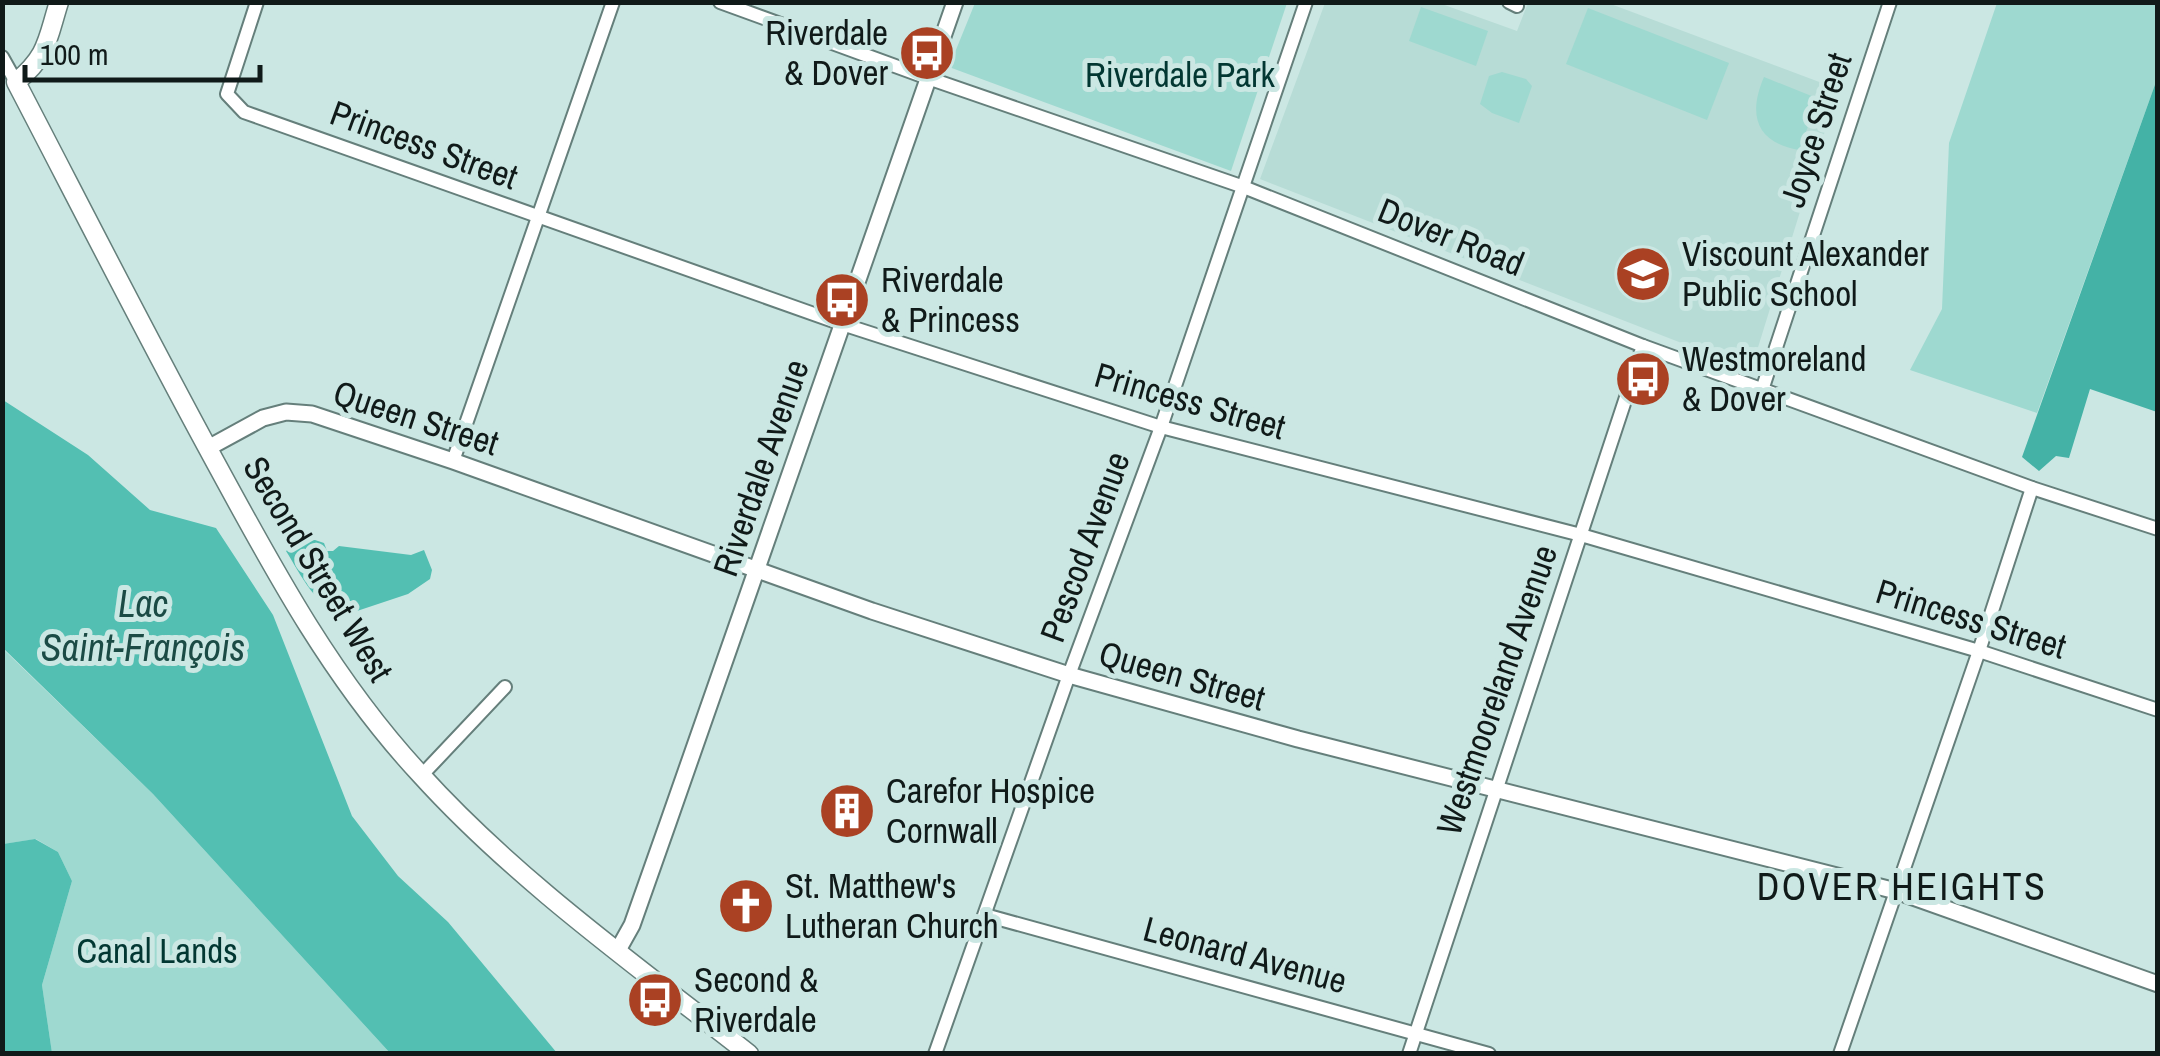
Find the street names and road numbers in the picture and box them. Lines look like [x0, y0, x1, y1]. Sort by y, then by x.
street label: Joyce Street [1769, 47, 1863, 213]
street label: Princess Street [324, 89, 524, 200]
street label: Dover Road [1371, 186, 1531, 287]
street label: Princess Street [1089, 351, 1291, 450]
street label: Riverdale Avenue [702, 353, 820, 582]
street label: Queen Street [328, 369, 505, 466]
street label: Pescod Avenue [1028, 445, 1141, 648]
street label: Second Street West [233, 447, 404, 690]
street label: Westmooreland Avenue [1425, 539, 1568, 841]
street label: Princess Street [1870, 567, 2072, 670]
street label: Queen Street [1094, 629, 1271, 722]
street label: Leonard Avenue [1138, 905, 1352, 1004]

